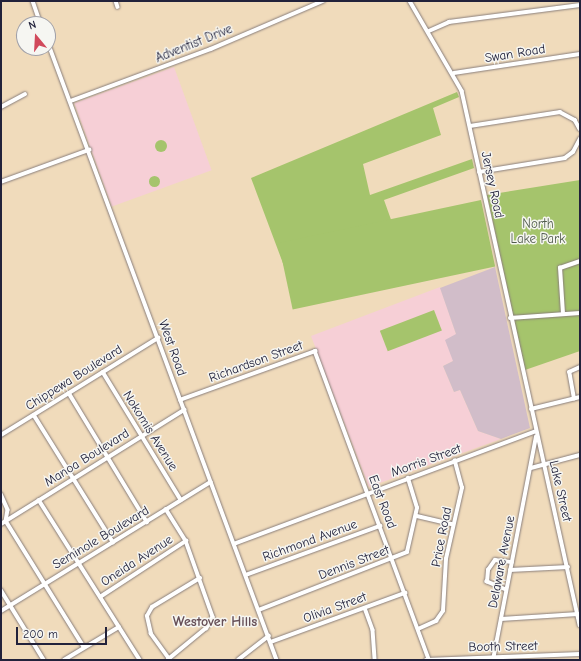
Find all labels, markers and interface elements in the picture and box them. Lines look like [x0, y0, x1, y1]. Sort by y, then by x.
north arrow [16, 16, 56, 56]
text: N [27, 18, 38, 32]
street label: Adventist Drive [153, 22, 235, 66]
street label: Swan Road [484, 42, 546, 66]
street label: Jersey Road [477, 150, 507, 220]
park label: North Lake Park [511, 217, 565, 248]
street label: West Road [155, 318, 189, 378]
street label: Richardson Street [207, 338, 305, 386]
street label: Chippewa Boulevard [23, 342, 125, 414]
street label: Nokomis Avenue [119, 388, 181, 474]
street label: Manoa Boulevard [42, 426, 132, 490]
street label: Morris Street [389, 441, 463, 481]
street label: Lake Street [545, 459, 575, 523]
street label: East Road [365, 473, 399, 531]
street label: Seminole Boulevard [50, 503, 152, 573]
street label: Price Road [429, 506, 455, 568]
street label: Delaware Avenue [485, 514, 519, 610]
street label: Richmond Avenue [261, 517, 359, 565]
street label: Oneida Avenue [98, 532, 176, 590]
street label: Dennis Street [317, 542, 391, 584]
street label: Olivia Street [301, 589, 369, 627]
district label: Westover Hills [173, 614, 257, 630]
scale bar [18, 619, 109, 645]
text: 200 m [23, 627, 58, 641]
street label: Booth Street [468, 639, 538, 655]

